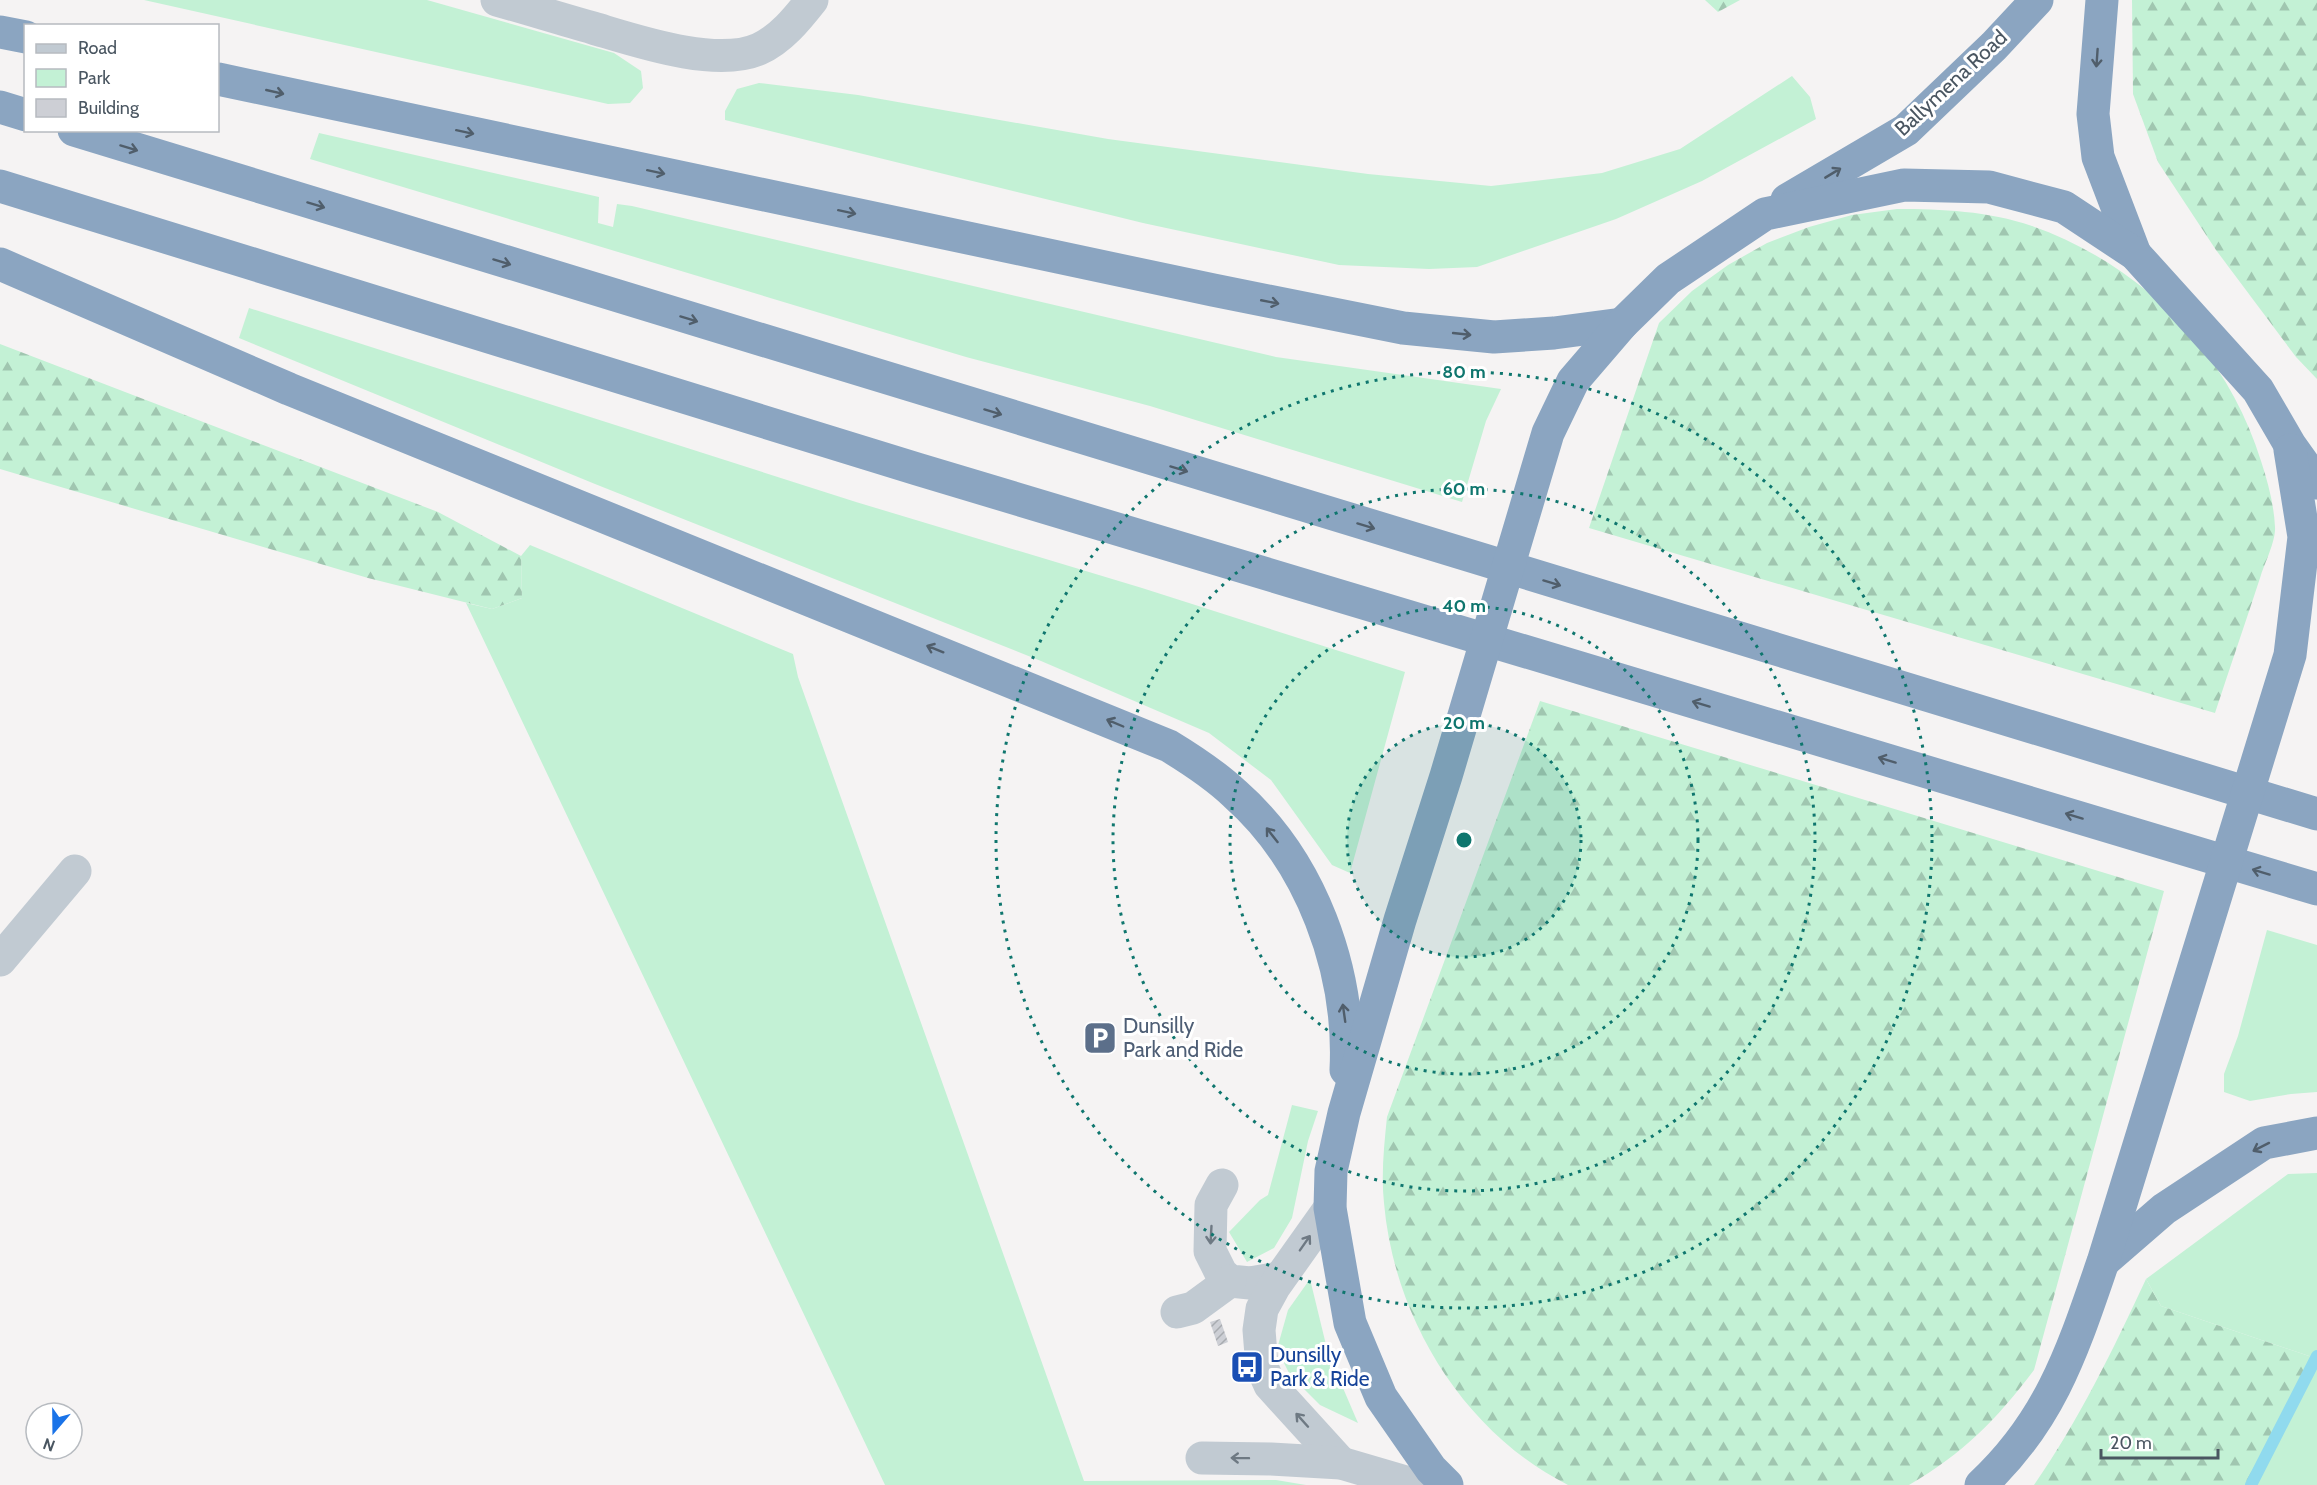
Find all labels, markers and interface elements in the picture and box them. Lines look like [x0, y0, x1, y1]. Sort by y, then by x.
legend [24, 24, 219, 132]
street label: Ballymena Road [1889, 24, 2012, 141]
text: Road [78, 37, 117, 59]
one-way arrow [2091, 48, 2102, 68]
text: Park [78, 67, 111, 89]
one-way arrow [264, 87, 284, 98]
text: Building [78, 97, 140, 119]
one-way arrow [455, 127, 475, 138]
one-way arrow [119, 143, 138, 154]
one-way arrow [1824, 166, 1841, 178]
one-way arrow [646, 167, 666, 178]
one-way arrow [306, 200, 325, 211]
one-way arrow [837, 207, 856, 218]
one-way arrow [492, 257, 511, 268]
one-way arrow [1260, 296, 1279, 308]
one-way arrow [679, 314, 698, 325]
one-way arrow [1452, 329, 1471, 340]
text: 80 m [1442, 361, 1486, 383]
one-way arrow [983, 407, 1002, 418]
one-way arrow [1169, 464, 1188, 475]
text: 60 m [1443, 478, 1485, 500]
one-way arrow [1356, 521, 1375, 532]
one-way arrow [1542, 578, 1561, 589]
text: 40 m [1442, 595, 1486, 617]
one-way arrow [926, 643, 945, 654]
one-way arrow [1692, 698, 1711, 709]
text: 20 m [1443, 712, 1485, 734]
one-way arrow [1107, 717, 1125, 728]
one-way arrow [1878, 754, 1897, 765]
one-way arrow [2065, 810, 2084, 821]
one-way arrow [1265, 827, 1278, 843]
centre of rings [1454, 830, 1474, 850]
one-way arrow [2252, 866, 2271, 877]
one-way arrow [1338, 1004, 1349, 1023]
place label: Dunsilly Park and Ride [1123, 1013, 1243, 1062]
parking icon: Dunsilly Park and Ride [1082, 1020, 1118, 1056]
one-way arrow [2252, 1142, 2270, 1153]
one-way arrow [1206, 1224, 1217, 1244]
one-way arrow [1299, 1236, 1311, 1252]
place label: Dunsilly Park & Ride [1270, 1342, 1370, 1391]
bus stop icon: Dunsilly Park & Ride [1229, 1349, 1265, 1385]
north arrow [24, 1401, 84, 1461]
one-way arrow [1295, 1412, 1309, 1427]
scale bar [2101, 1422, 2218, 1460]
text: 20 m [2110, 1432, 2152, 1454]
text: N [40, 1434, 58, 1455]
one-way arrow [1231, 1452, 1251, 1464]

